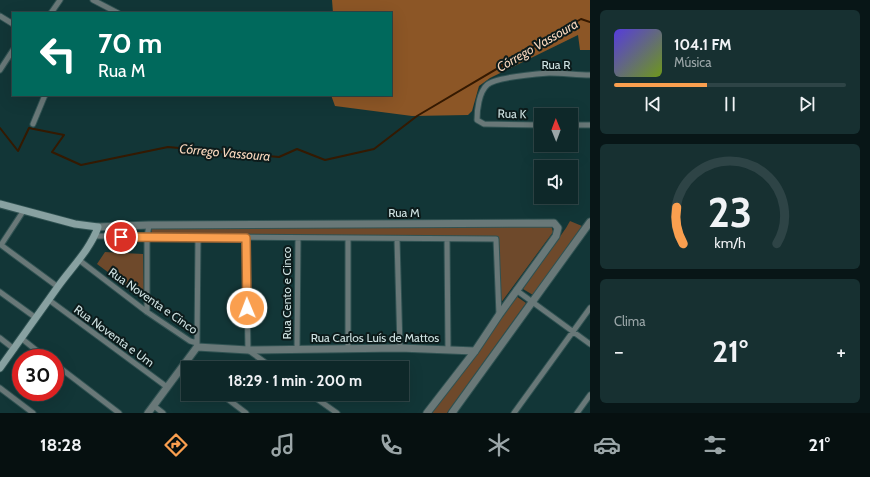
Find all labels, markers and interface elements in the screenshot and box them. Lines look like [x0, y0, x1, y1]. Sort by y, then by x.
water label: Córrego Vassoura [493, 15, 581, 75]
text: 70 m [98, 26, 162, 60]
icon: left [32, 28, 84, 80]
text: 104.1 FM [674, 36, 732, 54]
text: Música [674, 54, 712, 70]
street label: Rua R [541, 57, 571, 72]
text: Rua M [98, 60, 145, 82]
icon: previous [642, 93, 664, 115]
icon: pause [719, 93, 741, 115]
icon: next [796, 93, 818, 115]
street label: Rua K [498, 106, 527, 121]
north arrow [534, 108, 578, 152]
map controls [534, 108, 578, 204]
water label: Córrego Vassoura [179, 140, 271, 164]
button: sound [534, 160, 578, 204]
text: 23 [708, 187, 752, 237]
street label: Rua M [388, 205, 420, 220]
pin [104, 220, 138, 254]
icon: arrive [110, 226, 132, 248]
text: km/h [714, 234, 746, 252]
street label: Rua Cento e Cinco [279, 246, 294, 339]
street label: Rua Noventa e Cinco [106, 264, 201, 337]
position arrow [226, 287, 268, 329]
street label: Rua Noventa e Um [71, 301, 157, 370]
text: Clima [614, 313, 645, 329]
street label: Rua Carlos Luís de Mattos [311, 330, 439, 345]
text: 21° [712, 333, 748, 370]
text: − [614, 338, 624, 365]
text: + [836, 338, 846, 365]
speed limit sign: 30 [12, 349, 64, 401]
text: 18:29 · 1 min · 200 m [228, 372, 362, 390]
icon: directions [162, 431, 190, 459]
icon: music [269, 431, 297, 459]
icon: phone [377, 431, 405, 459]
icon: climate [485, 431, 513, 459]
icon: car [593, 431, 621, 459]
icon: filters [701, 431, 729, 459]
text: 18:28 [40, 434, 82, 456]
text: 21° [809, 434, 830, 456]

